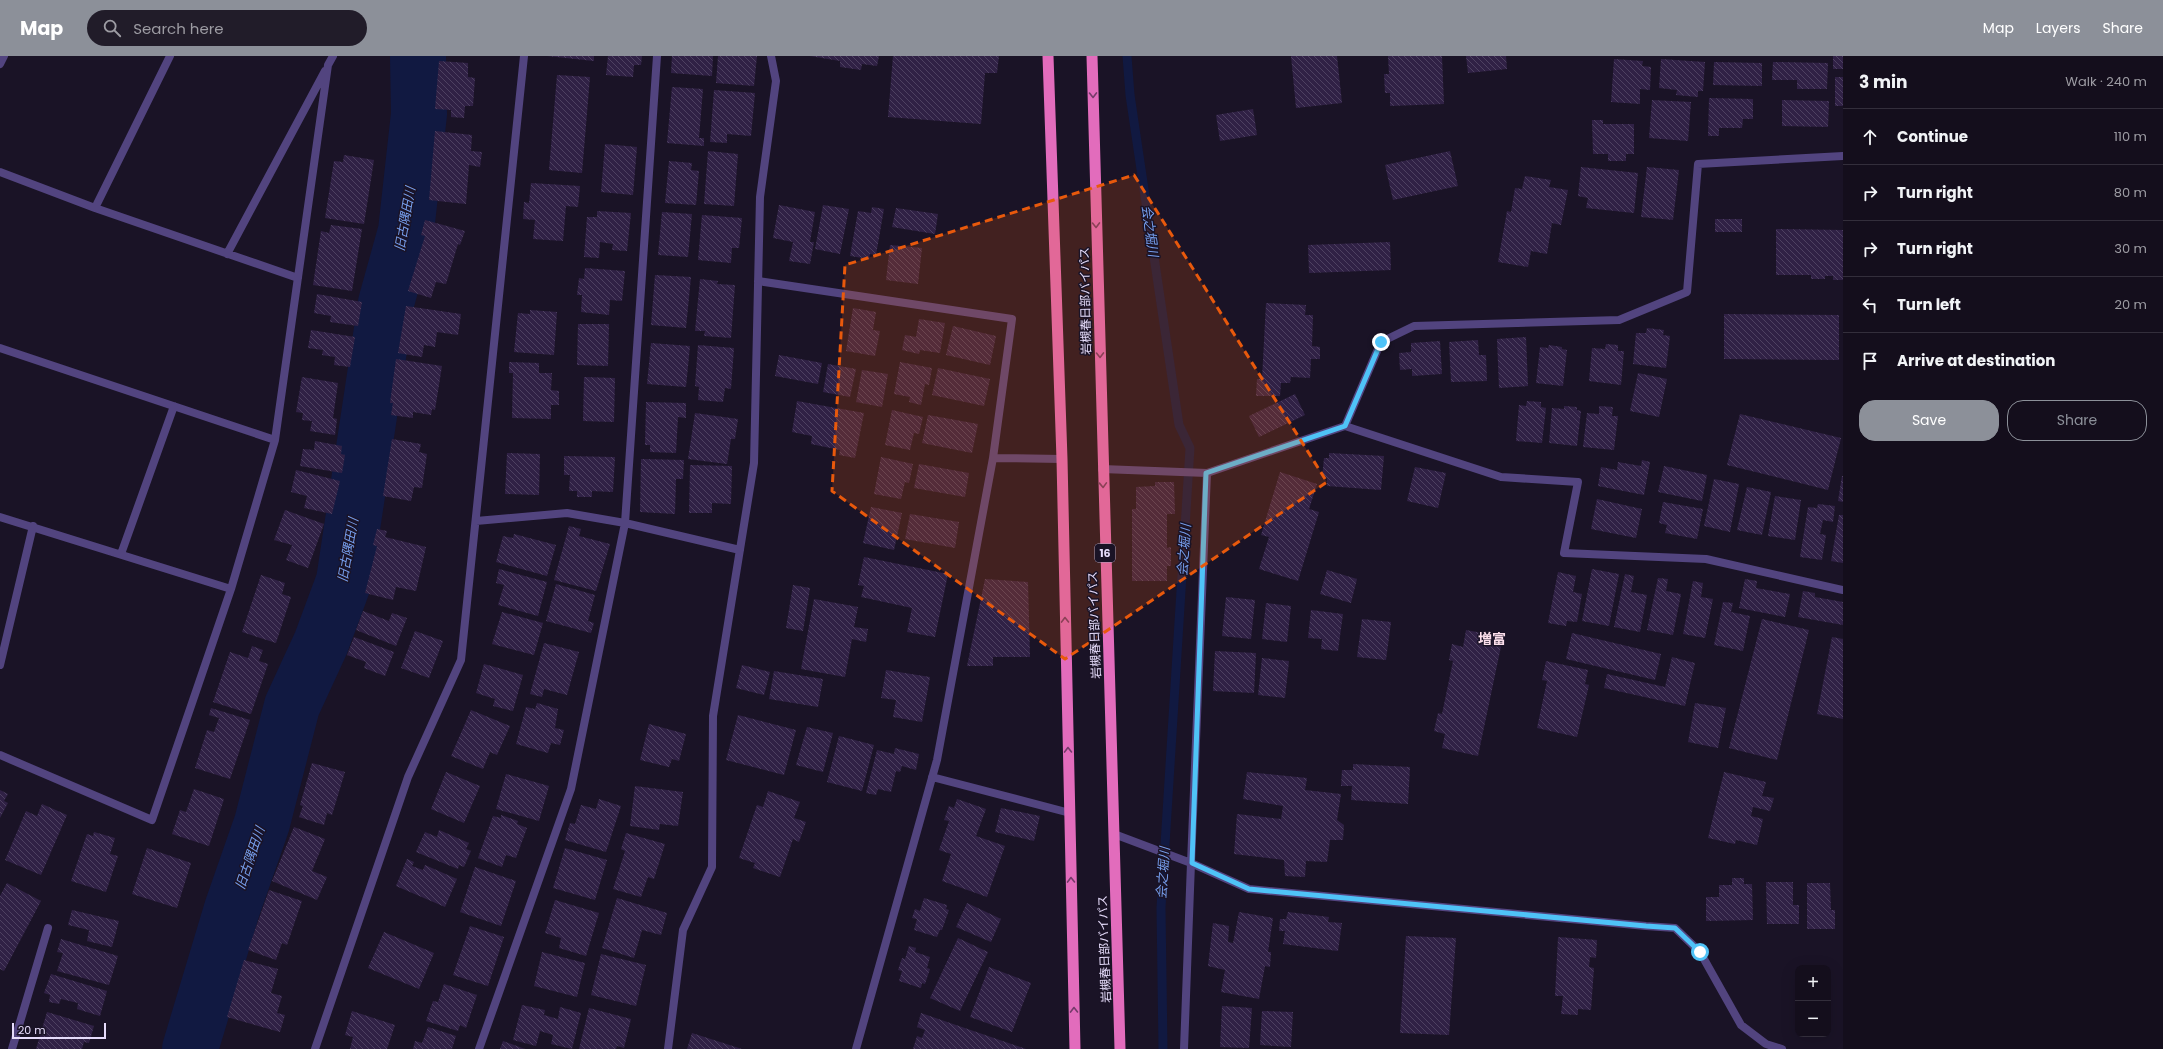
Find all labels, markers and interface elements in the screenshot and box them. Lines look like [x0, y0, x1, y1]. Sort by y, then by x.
search box [87, 10, 367, 46]
text: Map [20, 15, 63, 42]
icon: search [101, 17, 123, 39]
text: Search here [133, 18, 224, 39]
text: Map [1983, 18, 2014, 38]
text: Layers [2036, 18, 2080, 38]
text: Share [2102, 18, 2143, 38]
text: 3 min [1859, 70, 1907, 94]
text: Walk · 240 m [2065, 72, 2147, 91]
one-way arrow [1089, 92, 1097, 98]
icon: ahead [1859, 126, 1881, 148]
text: Continue [1897, 126, 1968, 147]
text: 110 m [2114, 127, 2147, 146]
icon: right [1859, 182, 1881, 204]
text: Turn right [1897, 182, 1973, 203]
water label: 旧古隅田川 [390, 183, 420, 253]
text: 80 m [2114, 183, 2147, 202]
water label: 会之堀川 [1137, 204, 1163, 260]
one-way arrow [1092, 222, 1101, 228]
icon: right [1859, 238, 1881, 260]
text: Turn right [1897, 238, 1973, 259]
text: 30 m [2114, 239, 2147, 258]
street label: 岩槻春日部バイパス [1076, 247, 1094, 355]
icon: left [1859, 294, 1881, 316]
text: Turn left [1897, 294, 1961, 315]
text: 20 m [2114, 295, 2147, 314]
route end [1372, 333, 1390, 351]
icon: arrive [1859, 350, 1881, 372]
text: Arrive at destination [1897, 350, 2055, 371]
one-way arrow [1095, 352, 1104, 358]
button: Save [1859, 400, 1999, 441]
button: Share [2007, 400, 2147, 441]
one-way arrow [1099, 482, 1107, 488]
water label: 旧古隅田川 [333, 514, 363, 584]
water label: 会之堀川 [1173, 521, 1195, 577]
road number: 16 [1095, 544, 1115, 562]
street label: 岩槻春日部バイパス [1084, 571, 1104, 679]
one-way arrow [1061, 617, 1070, 623]
district label: 増富 [1478, 629, 1506, 649]
one-way arrow [1064, 747, 1073, 753]
water label: 旧古隅田川 [230, 822, 270, 892]
water label: 会之堀川 [1152, 844, 1174, 900]
one-way arrow [1067, 877, 1075, 883]
street label: 岩槻春日部バイパス [1094, 895, 1114, 1003]
route start [1691, 943, 1709, 961]
map controls [1795, 965, 1831, 1037]
button: + [1795, 965, 1831, 1001]
button: − [1795, 1001, 1831, 1037]
one-way arrow [1070, 1007, 1078, 1013]
scale bar [12, 1021, 106, 1040]
text: 20 m [18, 1022, 46, 1038]

